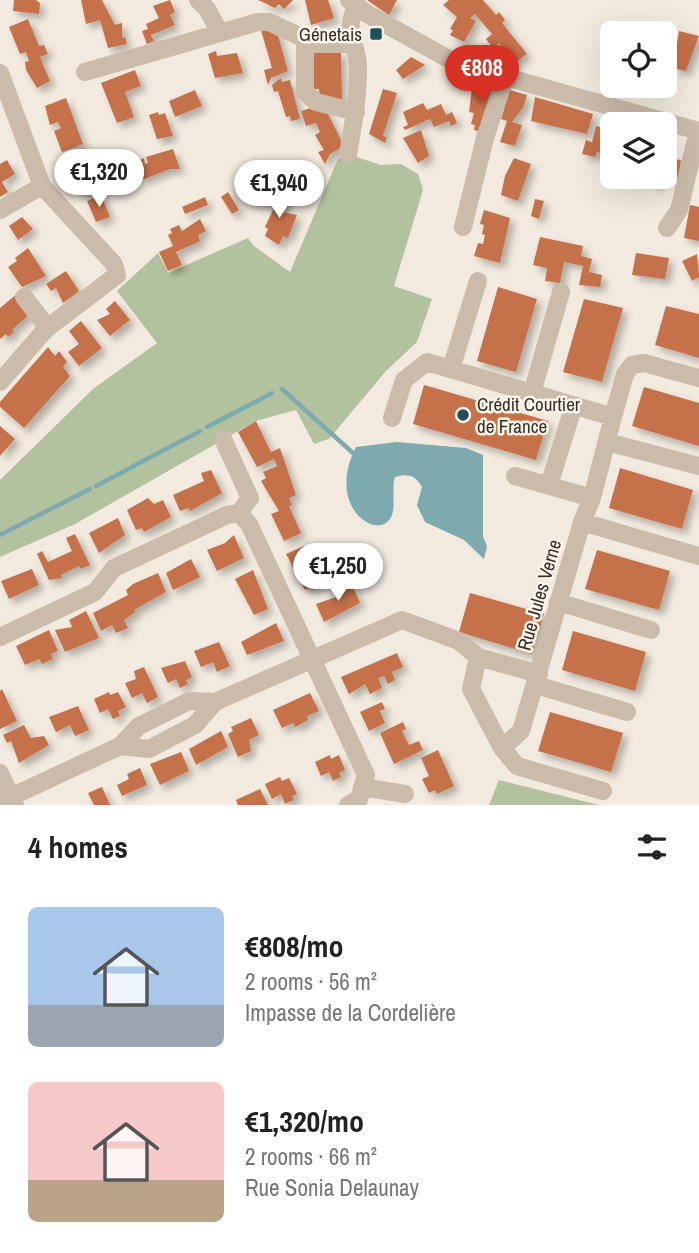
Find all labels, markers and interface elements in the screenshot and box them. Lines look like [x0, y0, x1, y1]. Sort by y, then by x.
place label: Génetais [299, 21, 362, 47]
map controls [600, 21, 677, 189]
button: locate [600, 21, 677, 98]
marker: Génetais [368, 26, 384, 42]
pin: €808 [441, 46, 523, 105]
text: €808 [461, 52, 503, 83]
button: layers [600, 112, 677, 189]
pin: €1,320 [42, 150, 156, 209]
text: €1,320 [70, 156, 128, 187]
pin: €1,940 [222, 160, 336, 220]
text: €1,940 [250, 167, 308, 198]
place label: Crédit Courtier de France [477, 391, 581, 439]
marker: Crédit Courtier de France [455, 407, 471, 423]
street label: Rue Jules Verne [511, 536, 567, 654]
pin: €1,250 [281, 544, 395, 603]
text: €1,250 [309, 550, 367, 581]
text: 4 homes [28, 827, 128, 867]
icon: filters [633, 828, 671, 866]
text: €808/mo [245, 926, 343, 966]
icon: home [84, 935, 168, 1019]
text: 2 rooms · 56 m² [245, 966, 377, 997]
text: Impasse de la Cordelière [245, 997, 456, 1028]
text: €1,320/mo [245, 1101, 364, 1141]
icon: home [84, 1110, 168, 1194]
text: 2 rooms · 66 m² [245, 1141, 377, 1172]
text: Rue Sonia Delaunay [245, 1172, 419, 1203]

